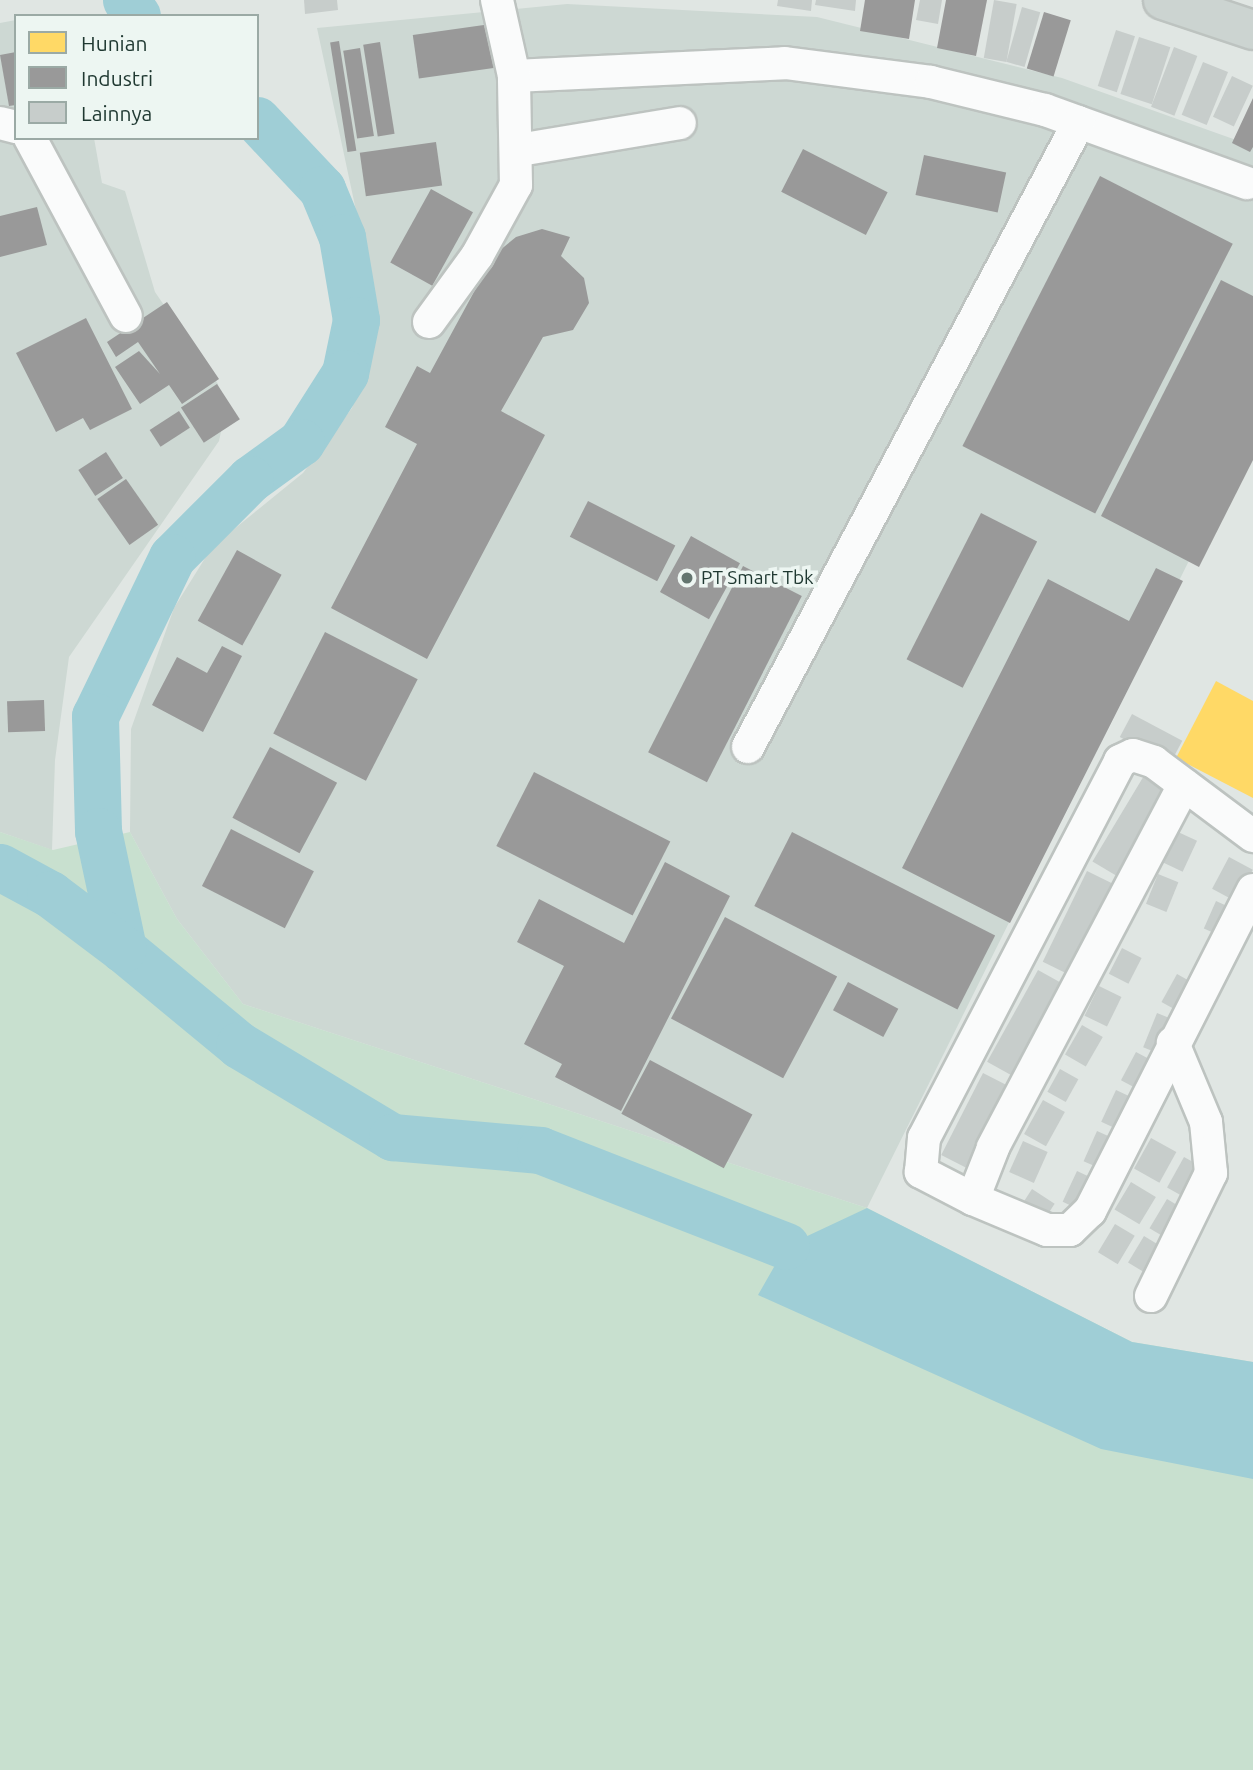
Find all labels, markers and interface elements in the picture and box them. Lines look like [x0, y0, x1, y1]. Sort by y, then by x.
legend [14, 14, 259, 140]
text: Hunian [81, 31, 148, 55]
text: Industri [81, 66, 153, 90]
text: Lainnya [81, 101, 152, 125]
place label: PT Smart Tbk [701, 567, 814, 589]
marker: PT Smart Tbk [679, 570, 695, 586]

